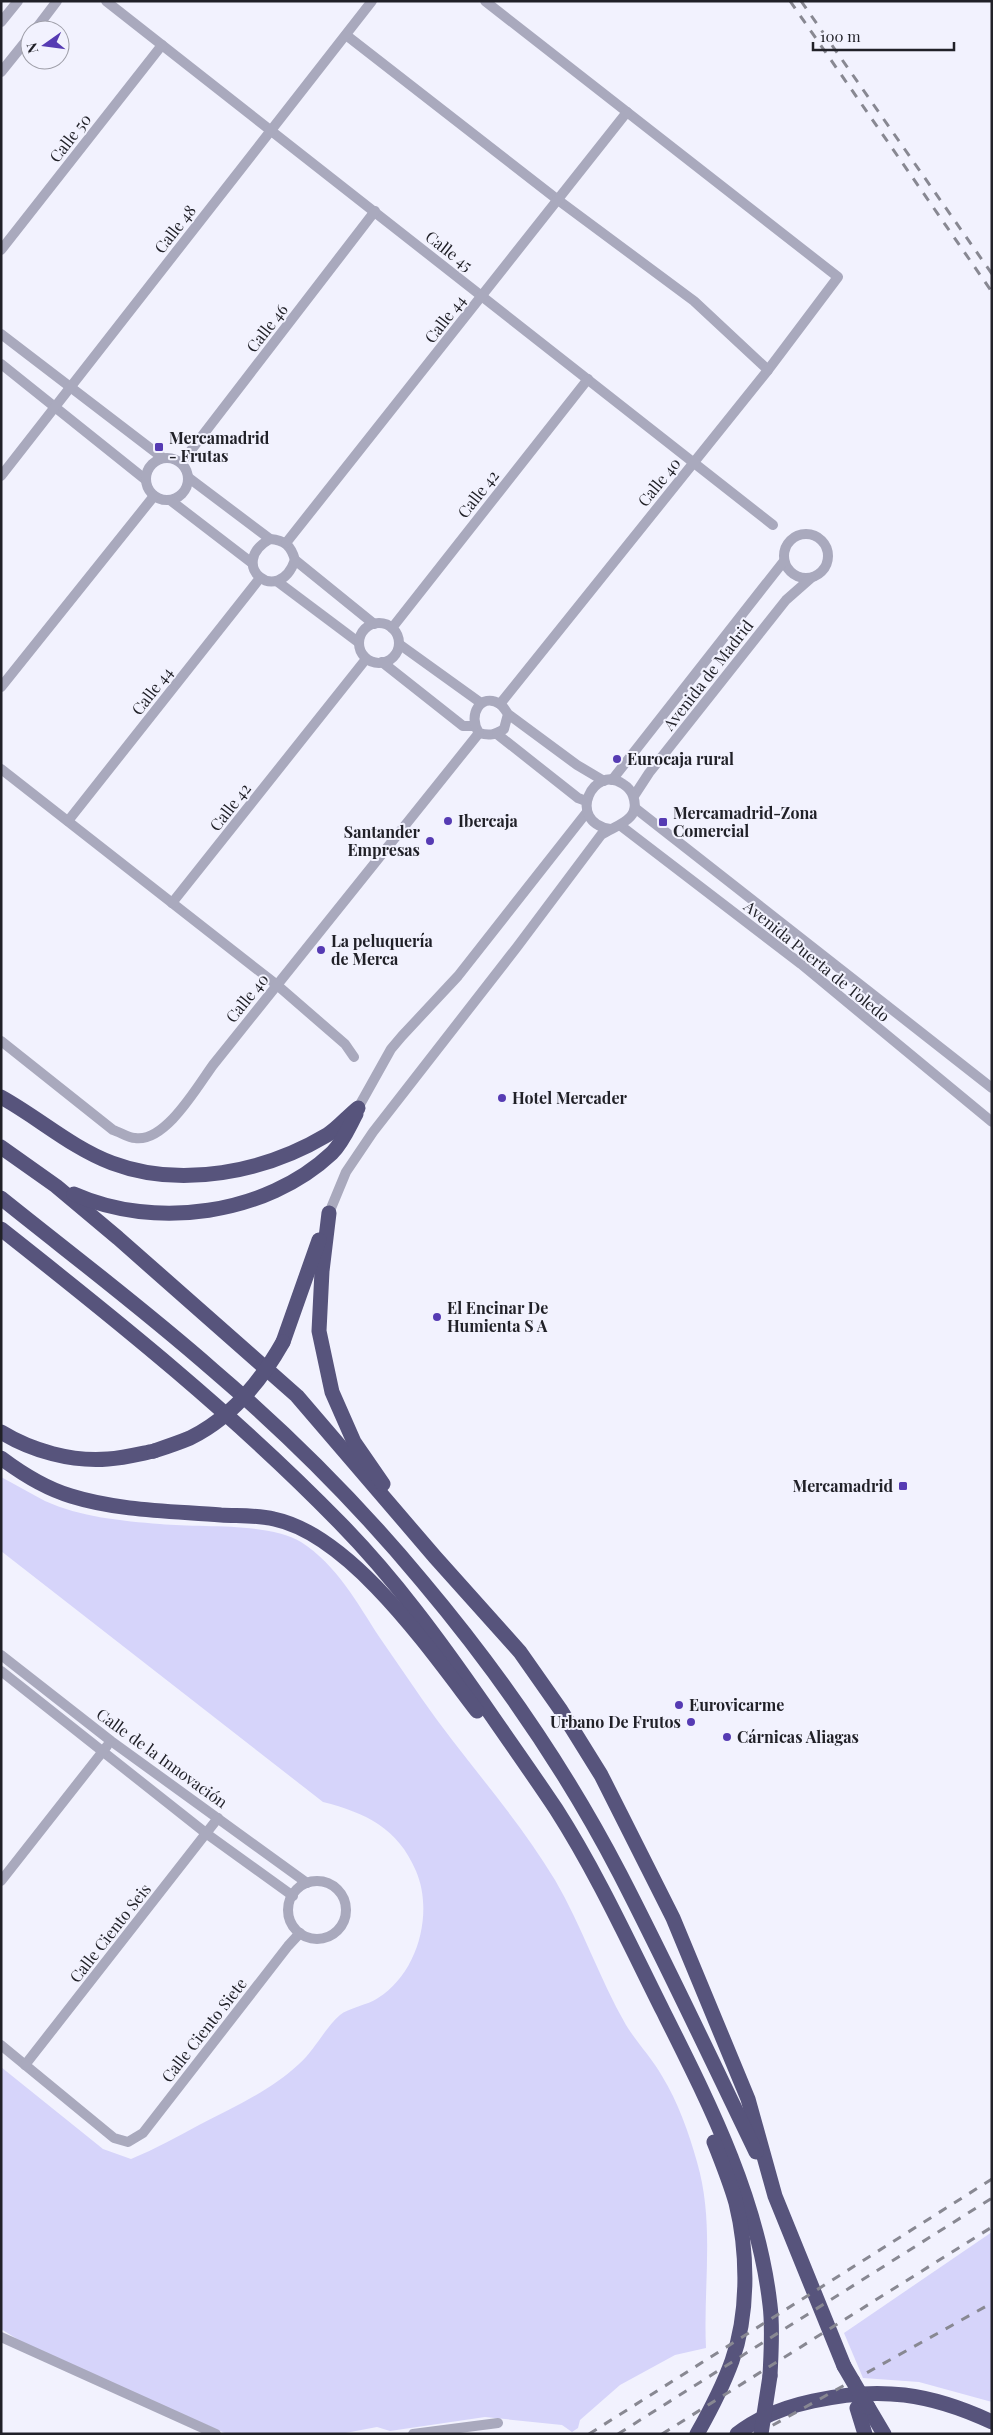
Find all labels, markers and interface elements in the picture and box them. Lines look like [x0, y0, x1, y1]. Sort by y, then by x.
north arrow [20, 20, 70, 70]
scale bar [813, 20, 954, 52]
text: 100 m [820, 26, 861, 46]
text: N [21, 41, 42, 55]
street label: Calle 50 [44, 109, 95, 166]
street label: Calle 48 [149, 200, 200, 257]
street label: Calle 45 [421, 226, 477, 276]
street label: Calle 44 [419, 290, 470, 347]
street label: Calle 46 [241, 299, 292, 356]
place label: Mercamadrid - Frutas [169, 427, 270, 466]
marker: Mercamadrid - Frutas [153, 441, 165, 453]
street label: Calle 40 [632, 453, 685, 511]
street label: Calle 42 [452, 465, 503, 522]
street label: Avenida de Madrid [657, 615, 757, 735]
street label: Calle 44 [126, 662, 177, 719]
place label: Eurocaja rural [627, 748, 734, 769]
marker: Eurocaja rural [611, 753, 623, 765]
street label: Calle 42 [204, 778, 255, 835]
place label: Mercamadrid-Zona Comercial [673, 802, 818, 841]
place label: Ibercaja [458, 810, 519, 831]
marker: Ibercaja [442, 815, 454, 827]
marker: Mercamadrid-Zona Comercial [657, 816, 669, 828]
place label: Santander Empresas [344, 821, 421, 860]
marker: Santander Empresas [424, 835, 436, 847]
street label: Avenida Puerta de Toledo [739, 895, 895, 1026]
place label: La peluquería de Merca [331, 930, 434, 969]
marker: La peluquería de Merca [315, 944, 327, 956]
street label: Calle 40 [220, 969, 273, 1027]
place label: Hotel Mercader [512, 1087, 627, 1108]
marker: Hotel Mercader [496, 1092, 508, 1104]
place label: El Encinar De Humienta S A [447, 1297, 548, 1336]
marker: El Encinar De Humienta S A [431, 1311, 443, 1323]
place label: Mercamadrid [793, 1475, 893, 1496]
marker: Mercamadrid [897, 1480, 909, 1492]
place label: Eurovicarme [689, 1694, 784, 1715]
marker: Eurovicarme [673, 1699, 685, 1711]
street label: Calle de la Innovación [93, 1703, 232, 1812]
place label: Urbano De Frutos [550, 1711, 681, 1732]
marker: Urbano De Frutos [685, 1716, 697, 1728]
place label: Cárnicas Aliagas [737, 1726, 859, 1747]
marker: Cárnicas Aliagas [721, 1731, 733, 1743]
street label: Calle Ciento Seis [64, 1879, 155, 1987]
street label: Calle Ciento Siete [156, 1973, 251, 2086]

